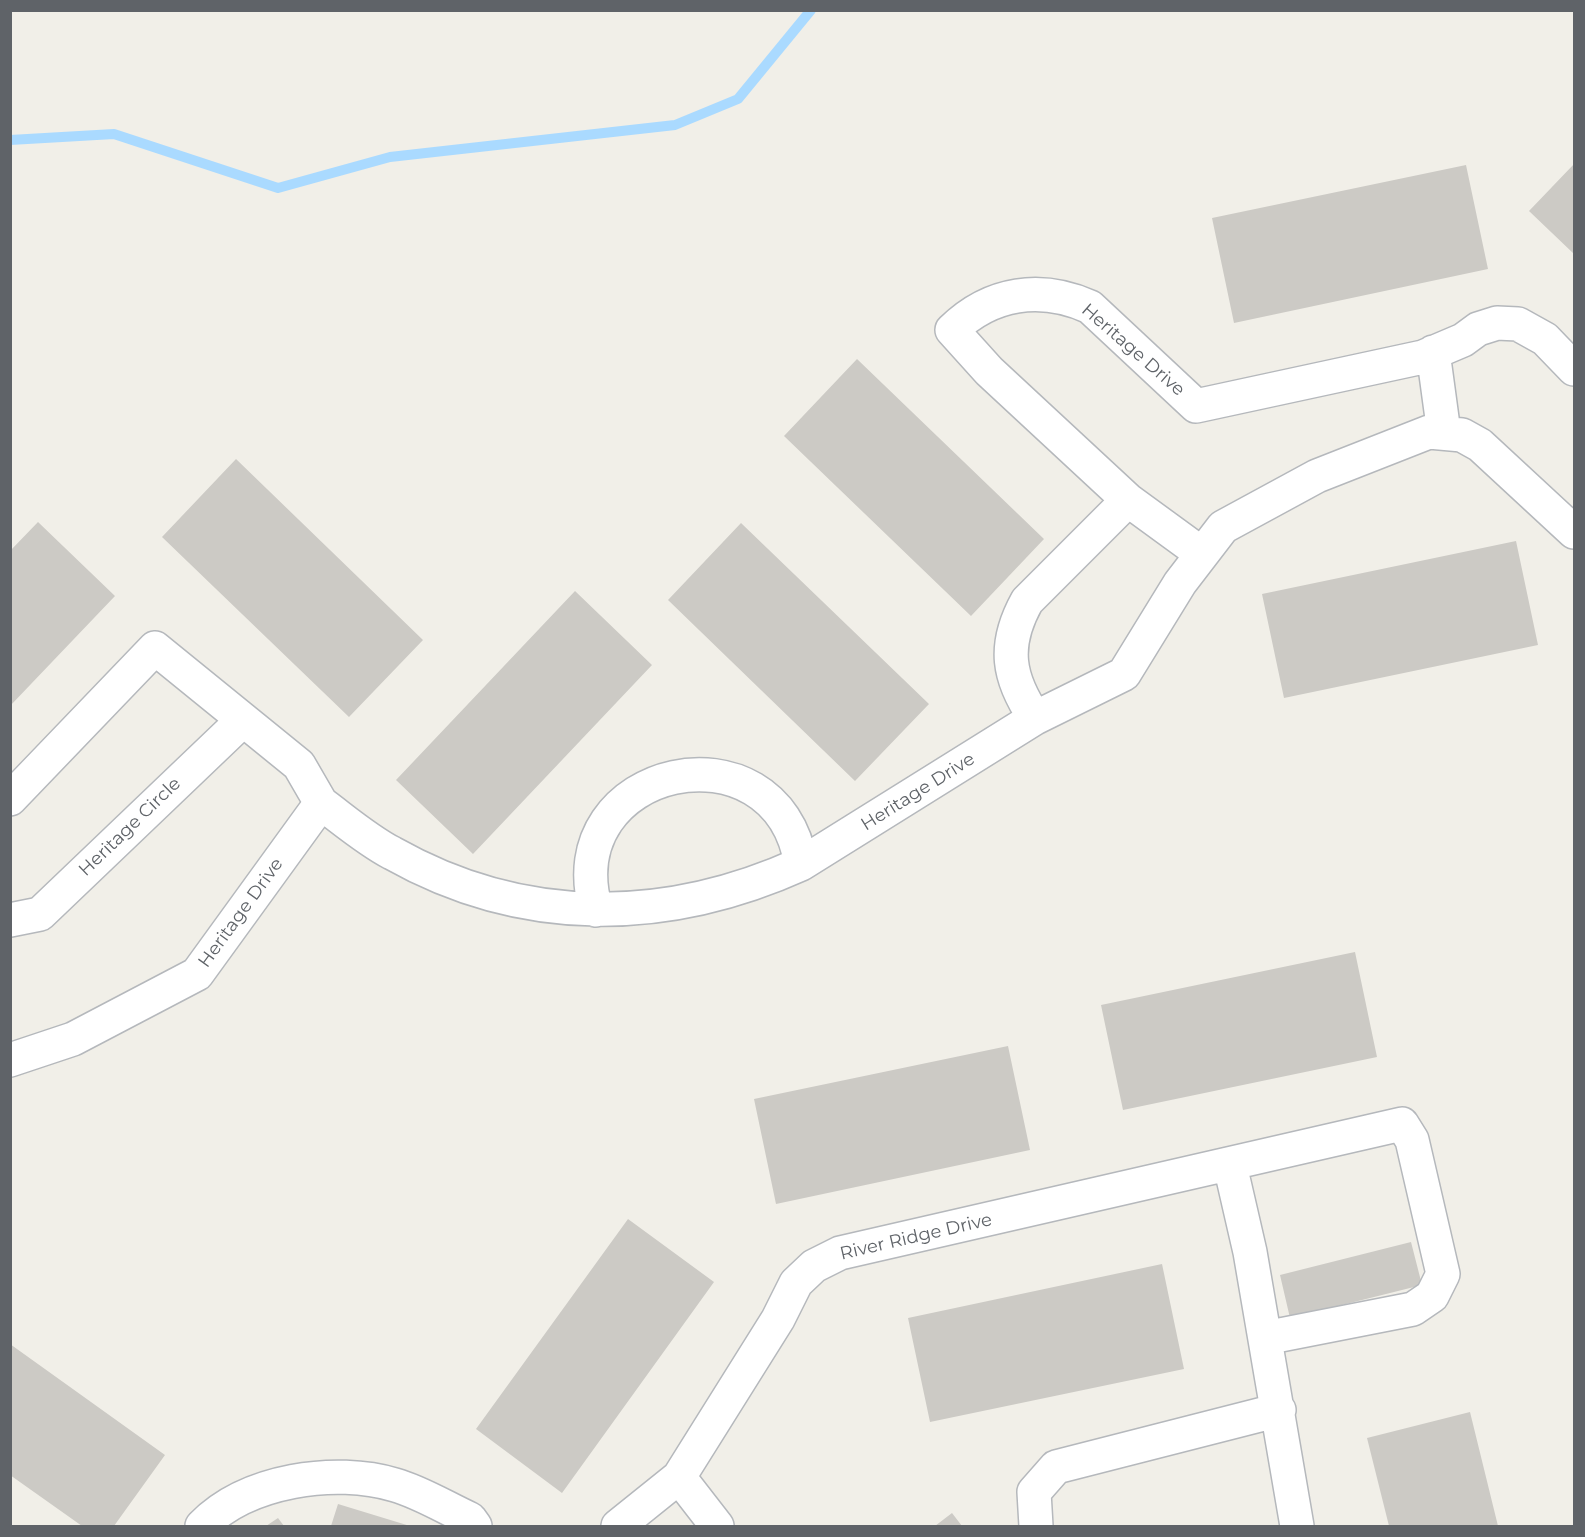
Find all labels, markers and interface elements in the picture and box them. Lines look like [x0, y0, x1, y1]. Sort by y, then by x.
street label: Heritage Drive [1077, 299, 1189, 401]
street label: Heritage Drive [857, 748, 979, 836]
street label: Heritage Circle [75, 773, 185, 881]
street label: Heritage Drive [194, 854, 288, 972]
street label: River Ridge Drive [838, 1209, 994, 1265]

